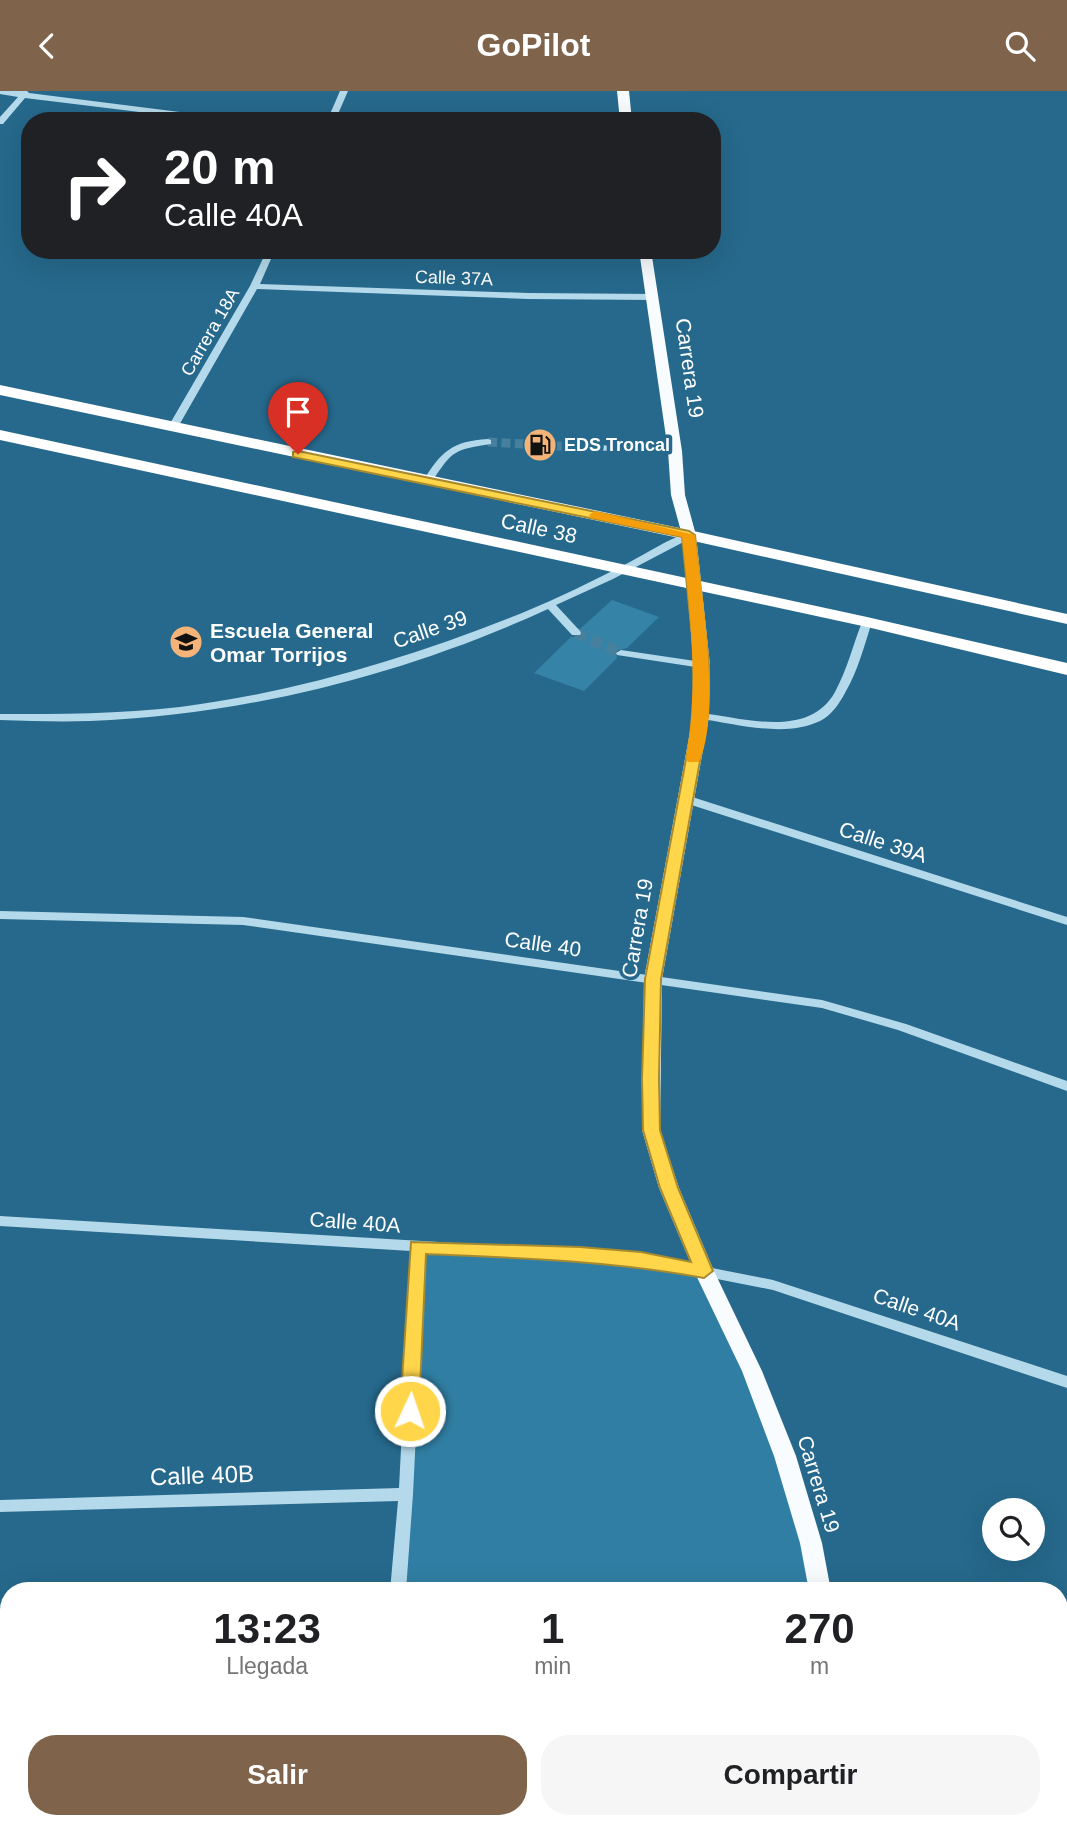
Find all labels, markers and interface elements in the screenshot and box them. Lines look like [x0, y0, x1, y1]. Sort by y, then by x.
icon: back [28, 27, 66, 65]
text: GoPilot [477, 27, 590, 63]
icon: search [1001, 27, 1039, 65]
icon: right [49, 140, 140, 231]
text: 20 m [164, 140, 276, 194]
text: Calle 40A [164, 197, 303, 233]
street label: Calle 37A [415, 267, 493, 289]
street label: Carrera 18A [177, 285, 243, 379]
street label: Carrera 19 [672, 317, 708, 419]
pin [268, 382, 328, 454]
icon: arrive [279, 393, 317, 431]
fuel station icon: EDS Troncal [521, 426, 559, 464]
place label: EDS Troncal [564, 435, 670, 455]
street label: Calle 38 [499, 509, 579, 547]
street label: Calle 39 [390, 606, 470, 652]
place label: Escuela General Omar Torrijos [210, 619, 373, 666]
school or university icon: Escuela General Omar Torrijos [167, 623, 205, 661]
street label: Calle 39A [836, 817, 930, 867]
street label: Carrera 19 [617, 877, 657, 979]
street label: Calle 40 [503, 927, 583, 961]
street label: Calle 40A [309, 1207, 401, 1237]
street label: Calle 40A [870, 1283, 964, 1335]
position arrow [373, 1374, 447, 1448]
street label: Carrera 19 [793, 1433, 845, 1535]
street label: Calle 40B [150, 1460, 254, 1490]
map controls [982, 1498, 1045, 1561]
button: search [982, 1498, 1045, 1561]
text: 13:23 [213, 1605, 321, 1652]
text: 1 [541, 1605, 564, 1652]
text: 270 [785, 1605, 855, 1652]
text: Llegada [226, 1653, 308, 1679]
text: min [534, 1653, 571, 1679]
text: m [810, 1653, 829, 1679]
button: Salir [28, 1735, 527, 1815]
button: Compartir [541, 1735, 1040, 1815]

